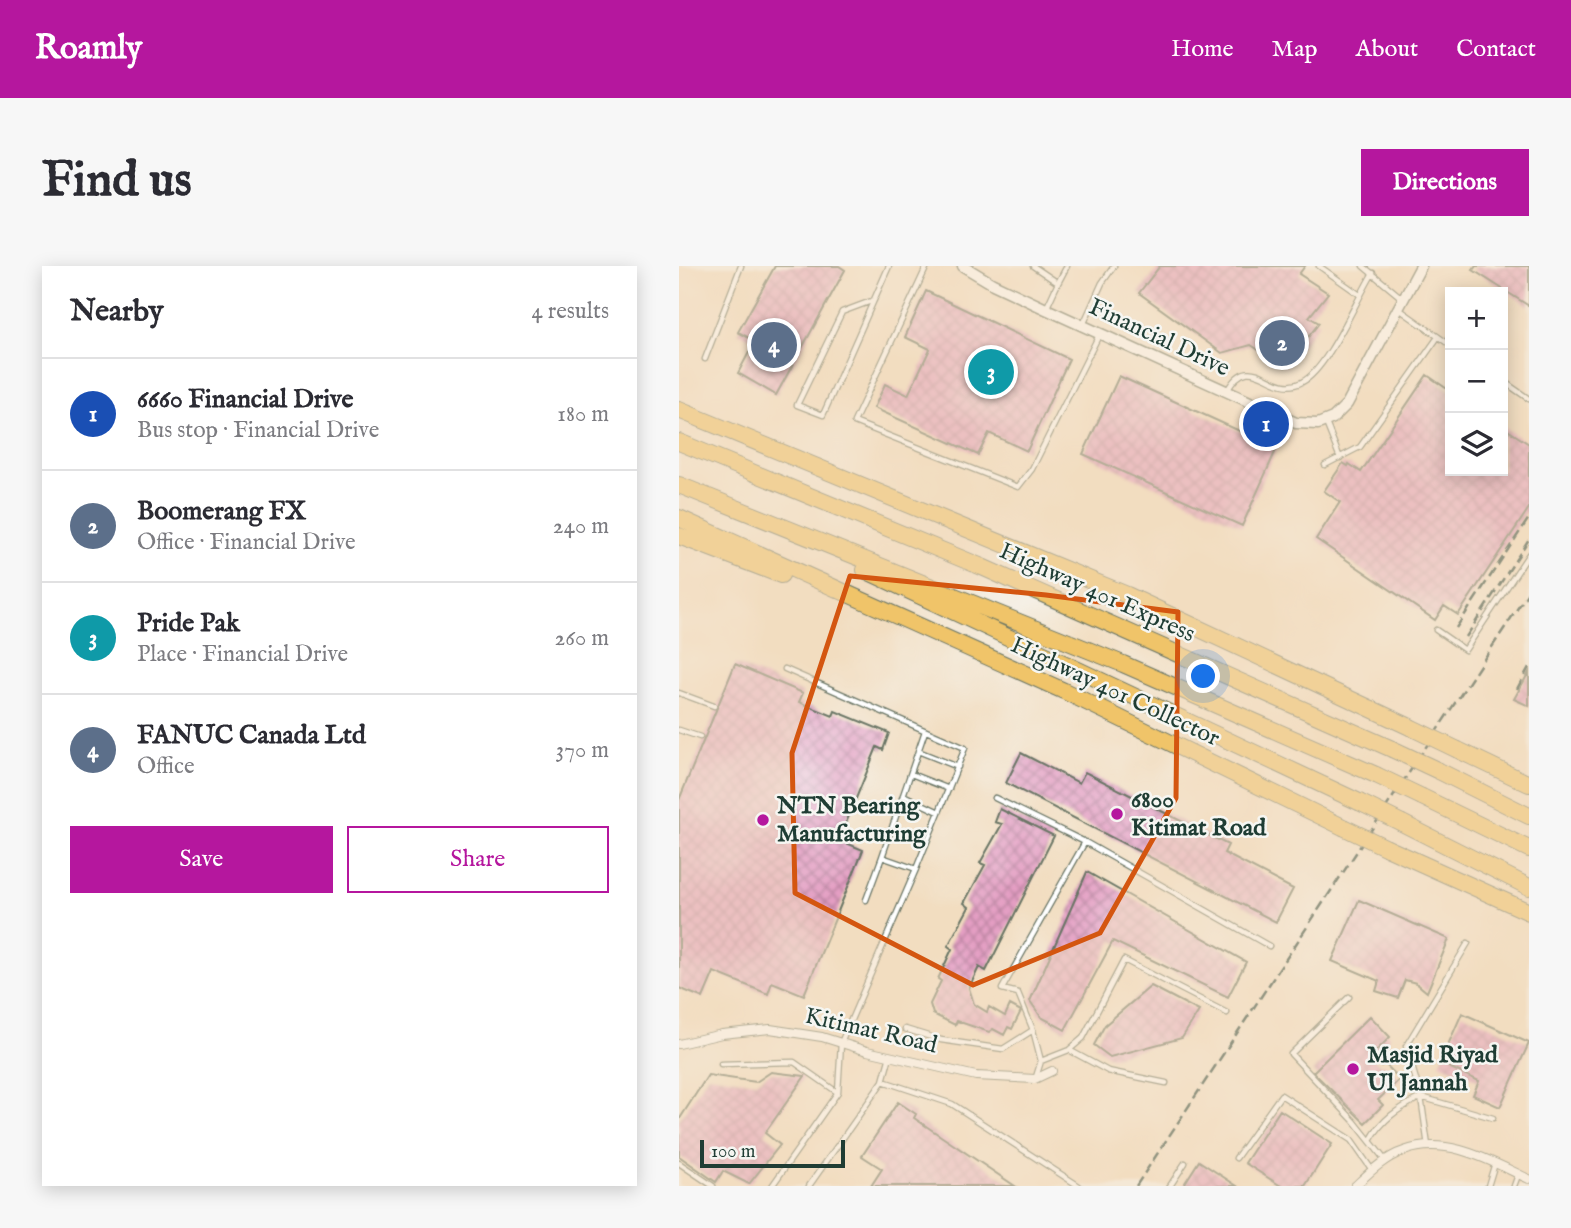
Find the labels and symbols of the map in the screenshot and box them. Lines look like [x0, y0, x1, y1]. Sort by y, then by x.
street label: Financial Drive [1083, 292, 1235, 384]
pin: 2 [1259, 317, 1305, 369]
pin: 4 [751, 319, 797, 371]
pin: 3 [968, 346, 1014, 398]
pin: 1 [1243, 398, 1289, 450]
street label: Highway 401 Express [994, 536, 1200, 650]
street label: Highway 401 Collector [1006, 630, 1225, 754]
your location [1186, 659, 1220, 693]
place label: 6800 Kitimat Road [1131, 785, 1267, 844]
place label: NTN Bearing Manufacturing [776, 791, 927, 850]
marker: 6800 Kitimat Road [1109, 806, 1125, 822]
marker: NTN Bearing Manufacturing [755, 812, 771, 828]
street label: Kitimat Road [802, 1001, 940, 1061]
place label: Masjid Riyad Ul Jannah [1366, 1040, 1499, 1099]
marker: Masjid Riyad Ul Jannah [1345, 1061, 1361, 1077]
scale bar [700, 1137, 845, 1169]

